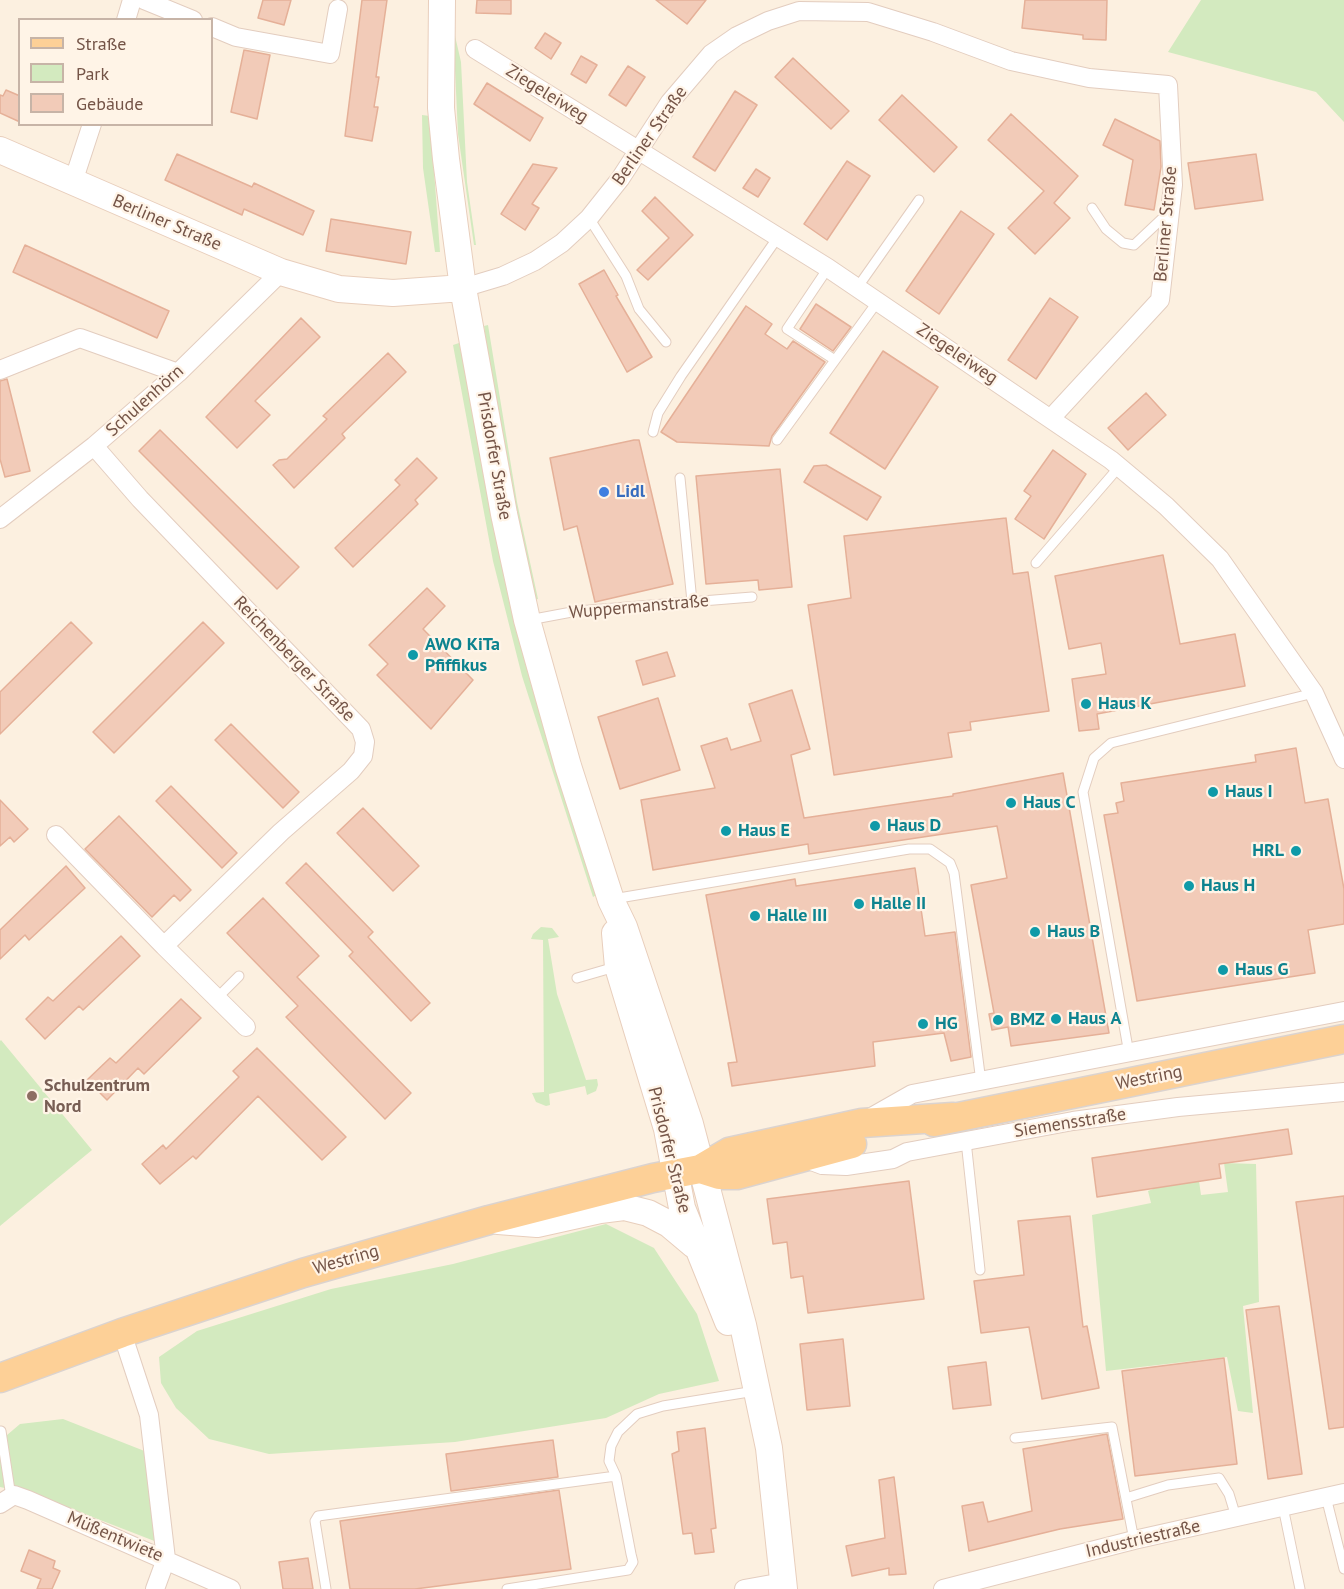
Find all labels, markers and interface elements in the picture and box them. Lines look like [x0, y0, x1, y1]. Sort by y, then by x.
legend [18, 18, 213, 126]
text: Straße [76, 32, 127, 55]
street label: Ziegeleiweg [502, 60, 592, 128]
text: Park [76, 62, 109, 85]
street label: Berliner Straße [608, 82, 692, 190]
text: Gebäude [76, 92, 143, 115]
street label: Berliner Straße [1150, 165, 1182, 283]
street label: Berliner Straße [109, 190, 225, 256]
street label: Ziegeleiweg [912, 319, 1002, 389]
street label: Schulenhörn [102, 361, 188, 441]
street label: Prisdorfer Straße [472, 390, 516, 522]
place label: Lidl [616, 481, 645, 503]
marker: Lidl [597, 485, 611, 499]
street label: Wuppermanstraße [568, 590, 710, 624]
street label: Reichenberger Straße [229, 592, 359, 726]
place label: AWO KiTa Pfiffikus [425, 634, 500, 676]
marker: AWO KiTa Pfiffikus [406, 648, 420, 662]
place label: Haus K [1098, 693, 1152, 715]
marker: Haus K [1079, 697, 1093, 711]
place label: Haus I [1225, 781, 1273, 803]
marker: Haus I [1206, 785, 1220, 799]
place label: Haus C [1023, 792, 1076, 814]
marker: Haus C [1004, 796, 1018, 810]
place label: Haus D [887, 815, 941, 837]
marker: Haus D [868, 819, 882, 833]
place label: Haus E [738, 820, 790, 842]
marker: Haus E [719, 824, 733, 838]
place label: HRL [1252, 840, 1284, 862]
marker: HRL [1289, 844, 1303, 858]
place label: Haus H [1201, 875, 1255, 897]
marker: Haus H [1182, 879, 1196, 893]
place label: Halle II [871, 893, 926, 915]
marker: Halle II [852, 897, 866, 911]
place label: Halle III [767, 905, 827, 927]
marker: Halle III [748, 909, 762, 923]
place label: Haus B [1047, 921, 1100, 943]
marker: Haus B [1028, 925, 1042, 939]
place label: Haus G [1235, 959, 1288, 981]
marker: Haus G [1216, 963, 1230, 977]
place label: Haus A [1068, 1008, 1121, 1030]
place label: BMZ [1010, 1009, 1045, 1031]
marker: Haus A [1049, 1012, 1063, 1026]
place label: HG [935, 1013, 958, 1035]
marker: BMZ [991, 1013, 1005, 1027]
marker: HG [916, 1017, 930, 1031]
street label: Westring [1114, 1061, 1184, 1095]
place label: Schulzentrum Nord [44, 1075, 150, 1118]
street label: Prisdorfer Straße [643, 1085, 695, 1215]
marker: Schulzentrum Nord [25, 1089, 39, 1103]
street label: Siemensstraße [1012, 1103, 1128, 1143]
street label: Westring [311, 1240, 381, 1280]
street label: Müßentwiete [64, 1507, 166, 1567]
street label: Industriestraße [1084, 1515, 1202, 1563]

